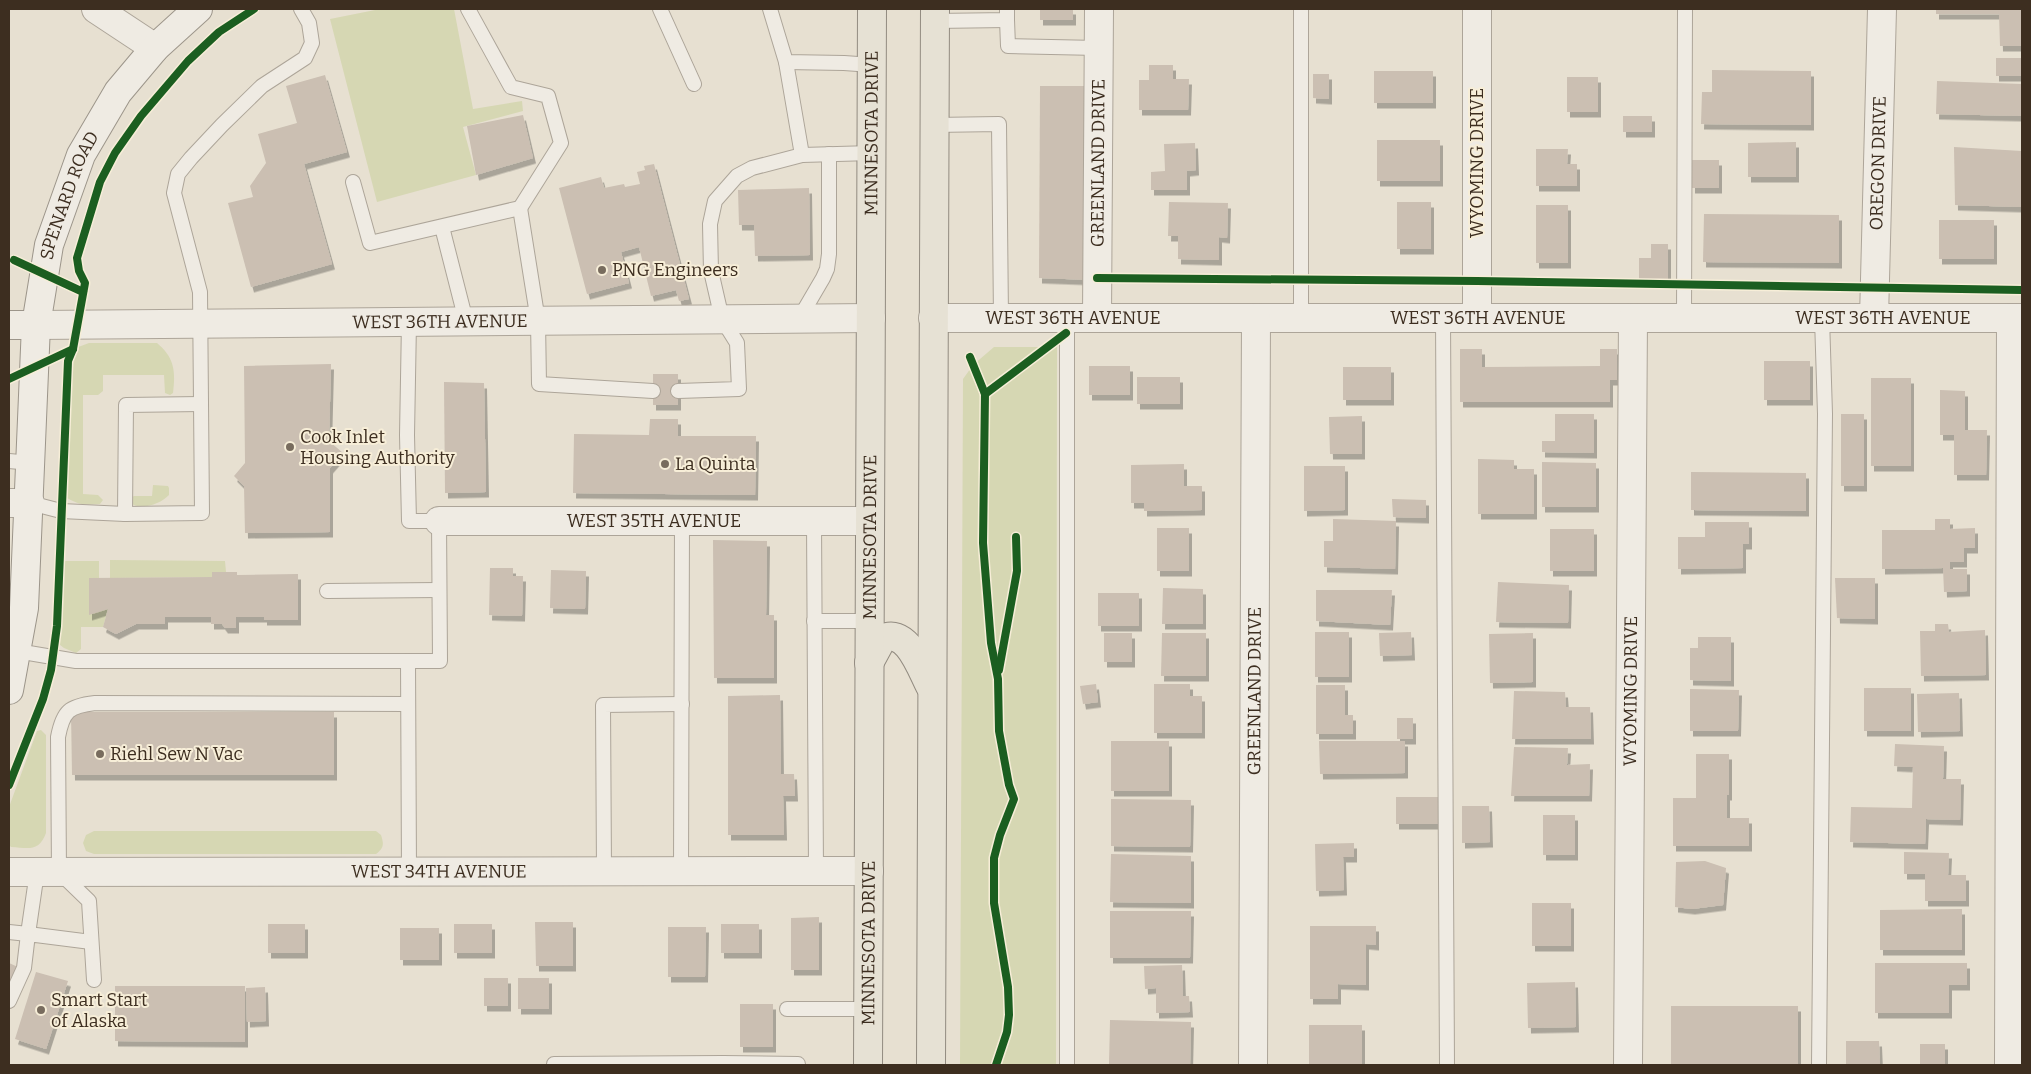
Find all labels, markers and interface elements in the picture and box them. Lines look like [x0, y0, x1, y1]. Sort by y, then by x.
street label: MINNESOTA DRIVE [860, 50, 883, 216]
street label: GREENLAND DRIVE [1086, 79, 1110, 247]
street label: WYOMING DRIVE [1466, 88, 1488, 238]
street label: OREGON DRIVE [1865, 96, 1891, 231]
street label: SPENARD ROAD [36, 127, 104, 261]
place label: PNG Engineers [612, 259, 738, 281]
marker: PNG Engineers [596, 264, 608, 276]
street label: WEST 36TH AVENUE [985, 307, 1161, 329]
street label: WEST 36TH AVENUE [1390, 307, 1566, 329]
street label: WEST 36TH AVENUE [1795, 307, 1971, 329]
street label: WEST 36TH AVENUE [352, 310, 528, 333]
place label: Cook Inlet Housing Authority [300, 426, 455, 469]
marker: Cook Inlet Housing Authority [284, 441, 296, 453]
place label: La Quinta [675, 453, 756, 475]
street label: MINNESOTA DRIVE [859, 454, 881, 620]
marker: La Quinta [659, 458, 671, 470]
street label: WEST 35TH AVENUE [567, 510, 741, 532]
street label: GREENLAND DRIVE [1243, 607, 1266, 775]
street label: WYOMING DRIVE [1619, 616, 1642, 766]
place label: Riehl Sew N Vac [110, 743, 243, 765]
marker: Riehl Sew N Vac [94, 748, 106, 760]
street label: WEST 34TH AVENUE [351, 860, 527, 883]
street label: MINNESOTA DRIVE [857, 860, 880, 1026]
place label: Smart Start of Alaska [51, 989, 148, 1032]
marker: Smart Start of Alaska [35, 1004, 47, 1016]

